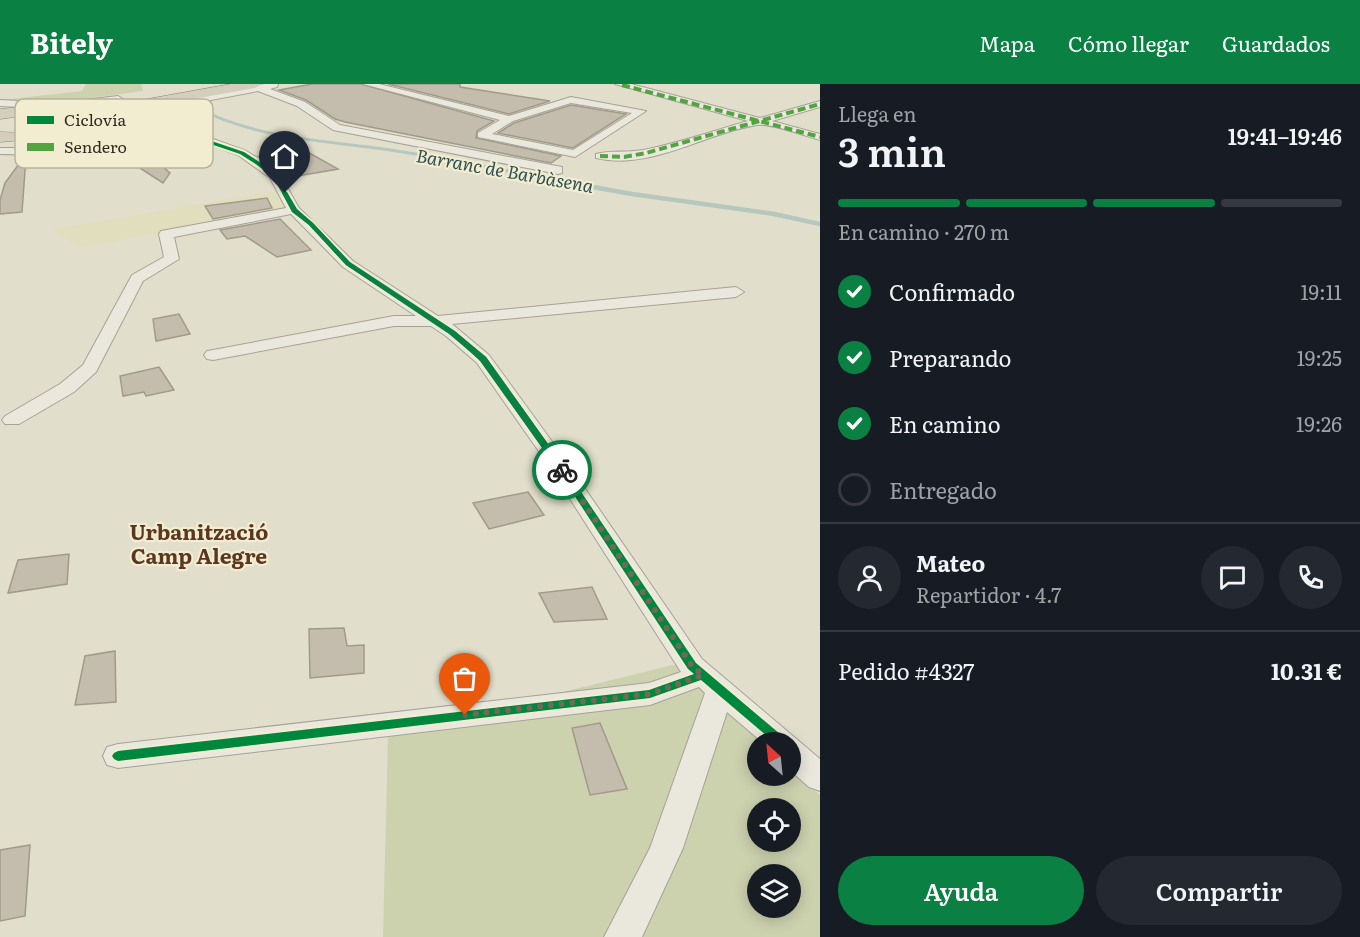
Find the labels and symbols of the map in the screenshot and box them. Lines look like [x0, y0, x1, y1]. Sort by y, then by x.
legend [15, 99, 213, 168]
text: Ciclovía [64, 107, 127, 131]
pin [259, 131, 310, 193]
text: Sendero [64, 134, 127, 158]
water label: Barranc de Barbàsena [414, 141, 596, 199]
courier [532, 440, 592, 500]
district label: Urbanització Camp Alegre [130, 515, 268, 570]
pin [439, 653, 490, 715]
north arrow [747, 732, 801, 786]

